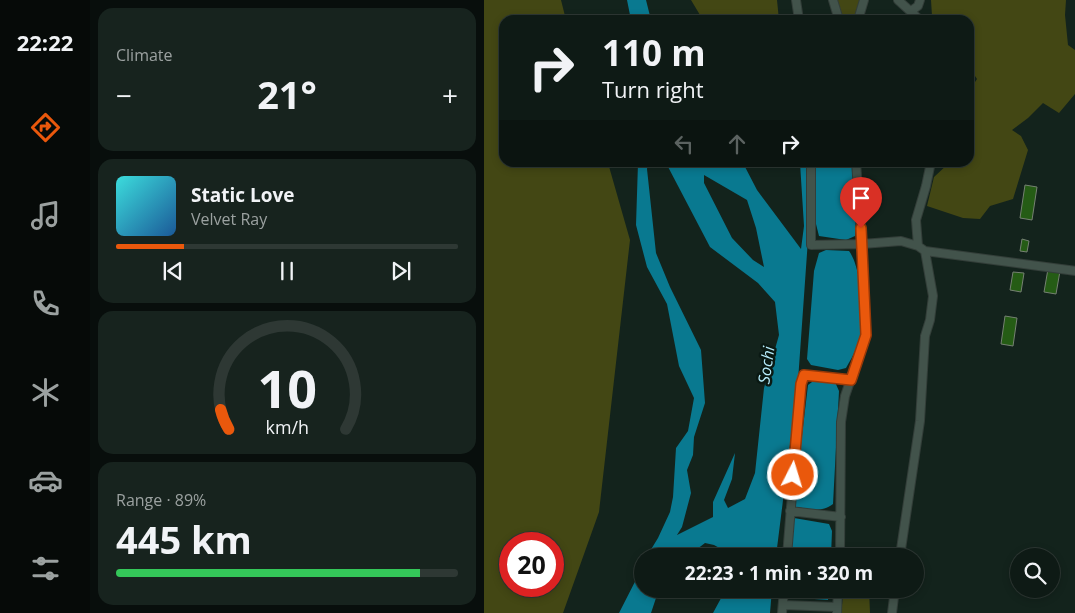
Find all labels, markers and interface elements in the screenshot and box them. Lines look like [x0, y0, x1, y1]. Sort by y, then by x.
text: 22:22 [17, 27, 73, 57]
text: 110 m [602, 29, 706, 76]
icon: right [519, 35, 584, 100]
text: Climate [116, 44, 173, 66]
text: 21° [257, 68, 317, 120]
text: Turn right [602, 74, 704, 104]
text: − [116, 76, 132, 114]
text: + [442, 76, 458, 114]
icon: directions [28, 110, 63, 145]
icon: left [670, 130, 698, 158]
icon: ahead [723, 130, 751, 158]
icon: right [776, 130, 804, 158]
pin [840, 177, 882, 228]
text: Static Love [191, 182, 294, 208]
icon: arrive [847, 184, 875, 212]
icon: music [28, 198, 63, 233]
text: Velvet Ray [191, 208, 267, 230]
icon: previous [159, 257, 187, 285]
icon: pause [273, 257, 301, 285]
icon: next [387, 257, 415, 285]
icon: phone [28, 286, 63, 321]
water label: Sochi [752, 344, 780, 385]
text: 10 [257, 352, 317, 423]
icon: climate [28, 375, 63, 410]
text: km/h [265, 415, 309, 439]
position arrow [766, 448, 818, 500]
icon: car [28, 463, 63, 498]
text: Range · 89% [116, 489, 206, 511]
text: 445 km [116, 513, 252, 565]
speed limit sign: 20 [499, 532, 564, 597]
map controls [1010, 548, 1060, 598]
button: search [1010, 548, 1060, 598]
icon: filters [28, 551, 63, 586]
text: 22:23 · 1 min · 320 m [685, 560, 873, 586]

